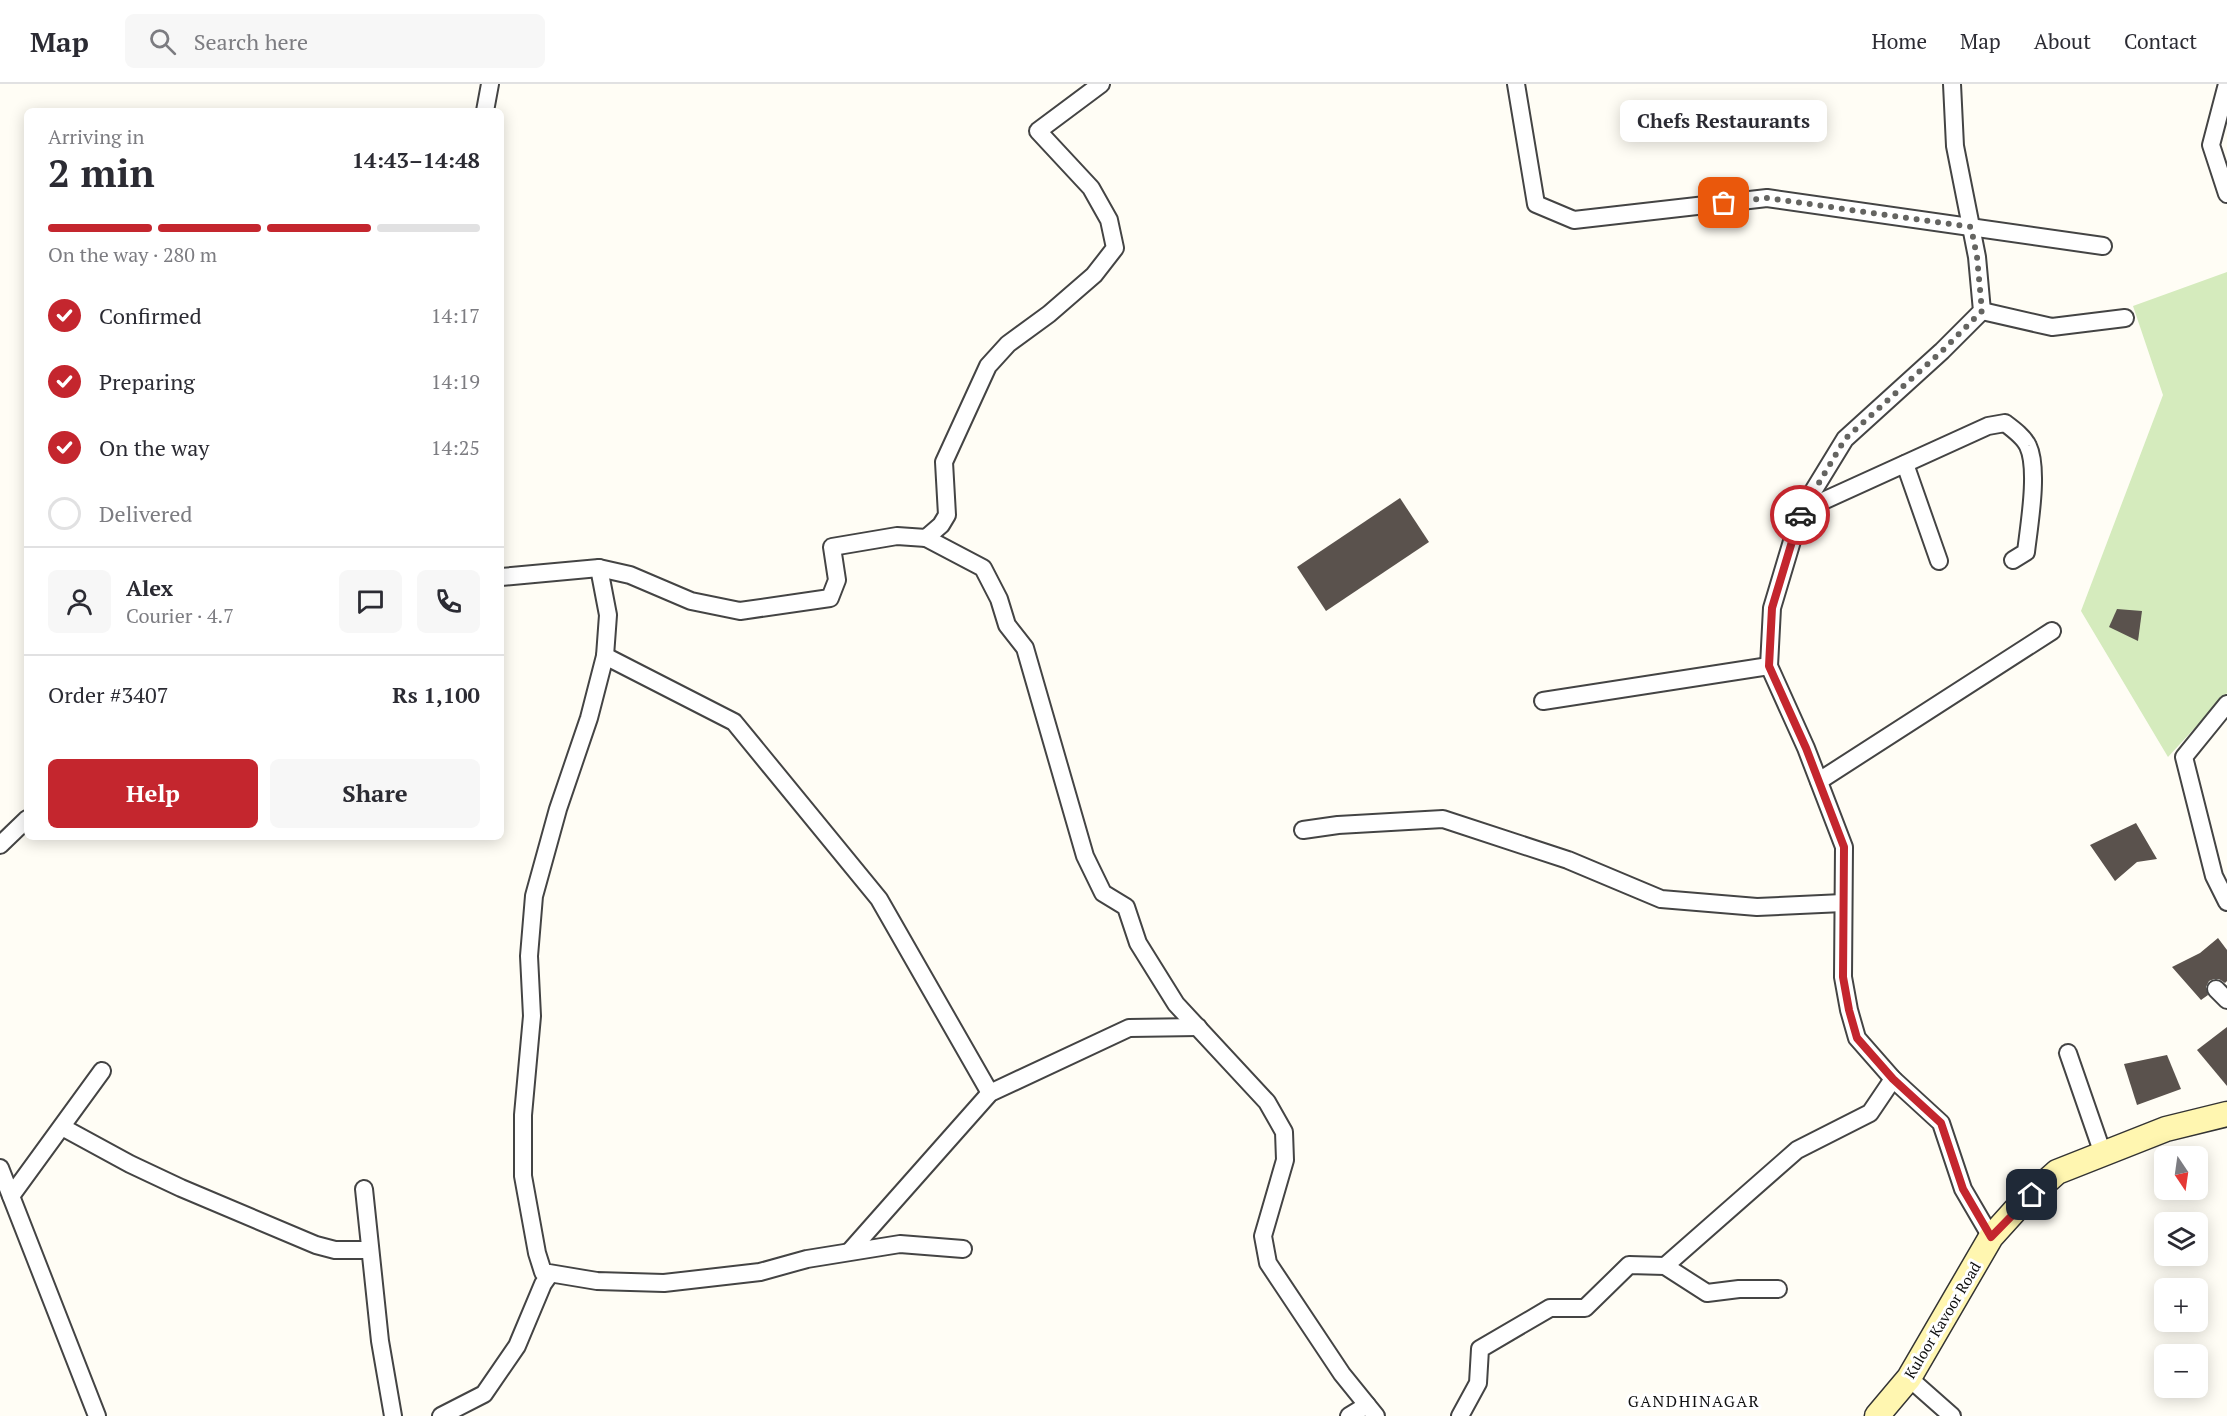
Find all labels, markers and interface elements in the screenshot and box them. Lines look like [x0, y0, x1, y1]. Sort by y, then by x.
search box [125, 14, 545, 68]
text: Map [30, 23, 89, 60]
icon: search [146, 25, 179, 58]
text: Search here [194, 27, 308, 56]
text: Home [1871, 27, 1927, 55]
text: Map [1960, 27, 2001, 55]
text: About [2034, 27, 2091, 55]
text: Contact [2124, 27, 2197, 55]
callout: Chefs Restaurants [1620, 101, 1828, 143]
text: Chefs Restaurants [1637, 107, 1810, 134]
text: Arriving in [48, 123, 144, 150]
text: 14:43–14:48 [352, 145, 480, 174]
text: 2 min [48, 146, 155, 198]
pin [1698, 177, 1749, 228]
icon: bag [1707, 186, 1740, 219]
text: On the way · 280 m [48, 241, 217, 268]
icon: check [48, 299, 81, 332]
text: Confirmed [99, 301, 202, 330]
text: 14:17 [431, 302, 480, 329]
icon: check [48, 365, 81, 398]
text: Preparing [99, 367, 195, 396]
text: 14:19 [431, 368, 480, 395]
icon: check [48, 431, 81, 464]
text: On the way [99, 433, 209, 462]
text: 14:25 [431, 434, 480, 461]
courier [1770, 485, 1830, 545]
text: Delivered [99, 499, 192, 528]
icon: car [1784, 499, 1817, 532]
button: person [48, 570, 111, 633]
button: chat [339, 570, 402, 633]
button: phone [417, 570, 480, 633]
text: Alex [126, 573, 173, 602]
text: Courier · 4.7 [126, 602, 234, 629]
text: Order #3407 [48, 680, 168, 709]
text: Rs 1,100 [392, 680, 480, 709]
button: Help [48, 759, 258, 828]
button: Share [270, 759, 480, 828]
north arrow [2154, 1146, 2208, 1200]
map controls [2154, 1146, 2208, 1398]
pin [2006, 1169, 2057, 1220]
icon: home [2015, 1178, 2048, 1211]
button: layers [2154, 1212, 2208, 1266]
street label: Kuloor Kavoor Road [1899, 1258, 1985, 1382]
button: + [2154, 1278, 2208, 1332]
button: − [2154, 1344, 2208, 1398]
district label: GANDHINAGAR [1628, 1390, 1760, 1412]

